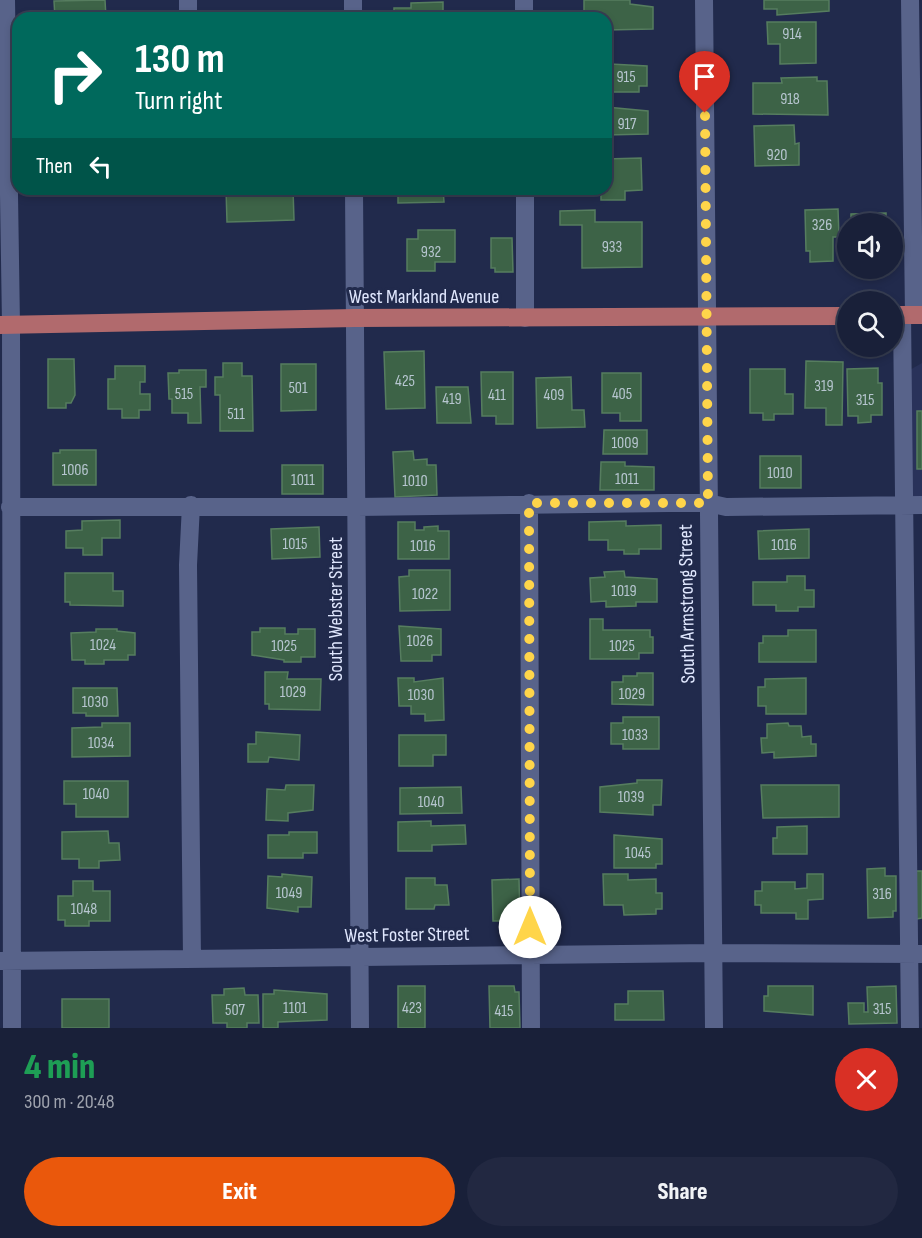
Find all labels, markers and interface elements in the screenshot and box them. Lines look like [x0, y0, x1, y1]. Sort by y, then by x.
house number: 914 [782, 25, 802, 44]
text: 130 m [135, 34, 225, 85]
icon: right [36, 36, 114, 114]
pin [679, 51, 730, 113]
icon: arrive [688, 60, 721, 93]
house number: 915 [616, 68, 636, 87]
text: Turn right [135, 85, 222, 117]
house number: 918 [780, 90, 800, 109]
house number: 917 [617, 115, 637, 134]
house number: 920 [767, 146, 787, 165]
icon: left [84, 150, 117, 183]
text: Then [36, 153, 72, 180]
map controls [837, 213, 903, 357]
button: sound [837, 213, 903, 279]
house number: 326 [812, 216, 832, 235]
house number: 933 [602, 238, 622, 257]
house number: 932 [421, 243, 441, 262]
street label: West Markland Avenue [349, 285, 499, 309]
button: search [837, 291, 903, 357]
house number: 425 [395, 372, 415, 391]
house number: 319 [814, 377, 834, 396]
house number: 501 [288, 379, 308, 398]
house number: 515 [175, 385, 193, 404]
house number: 405 [612, 385, 632, 404]
house number: 411 [488, 386, 506, 405]
house number: 409 [544, 386, 564, 405]
house number: 419 [442, 390, 462, 409]
house number: 315 [856, 391, 874, 410]
house number: 511 [227, 405, 245, 424]
house number: 1009 [612, 434, 638, 453]
house number: 1006 [62, 461, 88, 480]
house number: 1010 [767, 464, 793, 483]
house number: 1011 [615, 470, 639, 489]
house number: 1011 [291, 471, 315, 490]
house number: 1010 [402, 472, 428, 491]
street label: South Armstrong Street [674, 524, 700, 684]
house number: 1015 [283, 535, 307, 554]
house number: 1016 [771, 536, 797, 555]
street label: South Webster Street [324, 537, 348, 681]
house number: 1016 [410, 537, 436, 556]
house number: 1019 [611, 582, 637, 601]
house number: 1022 [412, 585, 438, 604]
house number: 1026 [407, 632, 433, 651]
house number: 1024 [90, 636, 116, 655]
house number: 1025 [271, 637, 297, 656]
house number: 1025 [609, 637, 635, 656]
house number: 1029 [280, 683, 306, 702]
house number: 1029 [619, 685, 645, 704]
house number: 1030 [408, 686, 434, 705]
house number: 1030 [82, 693, 108, 712]
house number: 1033 [622, 726, 648, 745]
house number: 1034 [88, 734, 114, 753]
house number: 1040 [83, 785, 109, 804]
house number: 1039 [618, 788, 644, 807]
house number: 1040 [418, 793, 444, 812]
house number: 1045 [625, 844, 651, 863]
house number: 1049 [276, 884, 302, 903]
house number: 316 [872, 885, 892, 904]
position arrow [498, 895, 562, 959]
house number: 1048 [71, 900, 97, 919]
street label: West Foster Street [344, 922, 470, 948]
house number: 1101 [283, 999, 307, 1018]
house number: 423 [402, 999, 422, 1018]
house number: 315 [873, 1000, 891, 1019]
house number: 507 [225, 1001, 246, 1020]
house number: 415 [495, 1002, 513, 1021]
text: 4 min [24, 1046, 95, 1089]
button: close [835, 1048, 898, 1111]
text: 300 m · 20:48 [24, 1090, 114, 1114]
button: Exit [24, 1157, 455, 1226]
button: Share [467, 1157, 898, 1226]

